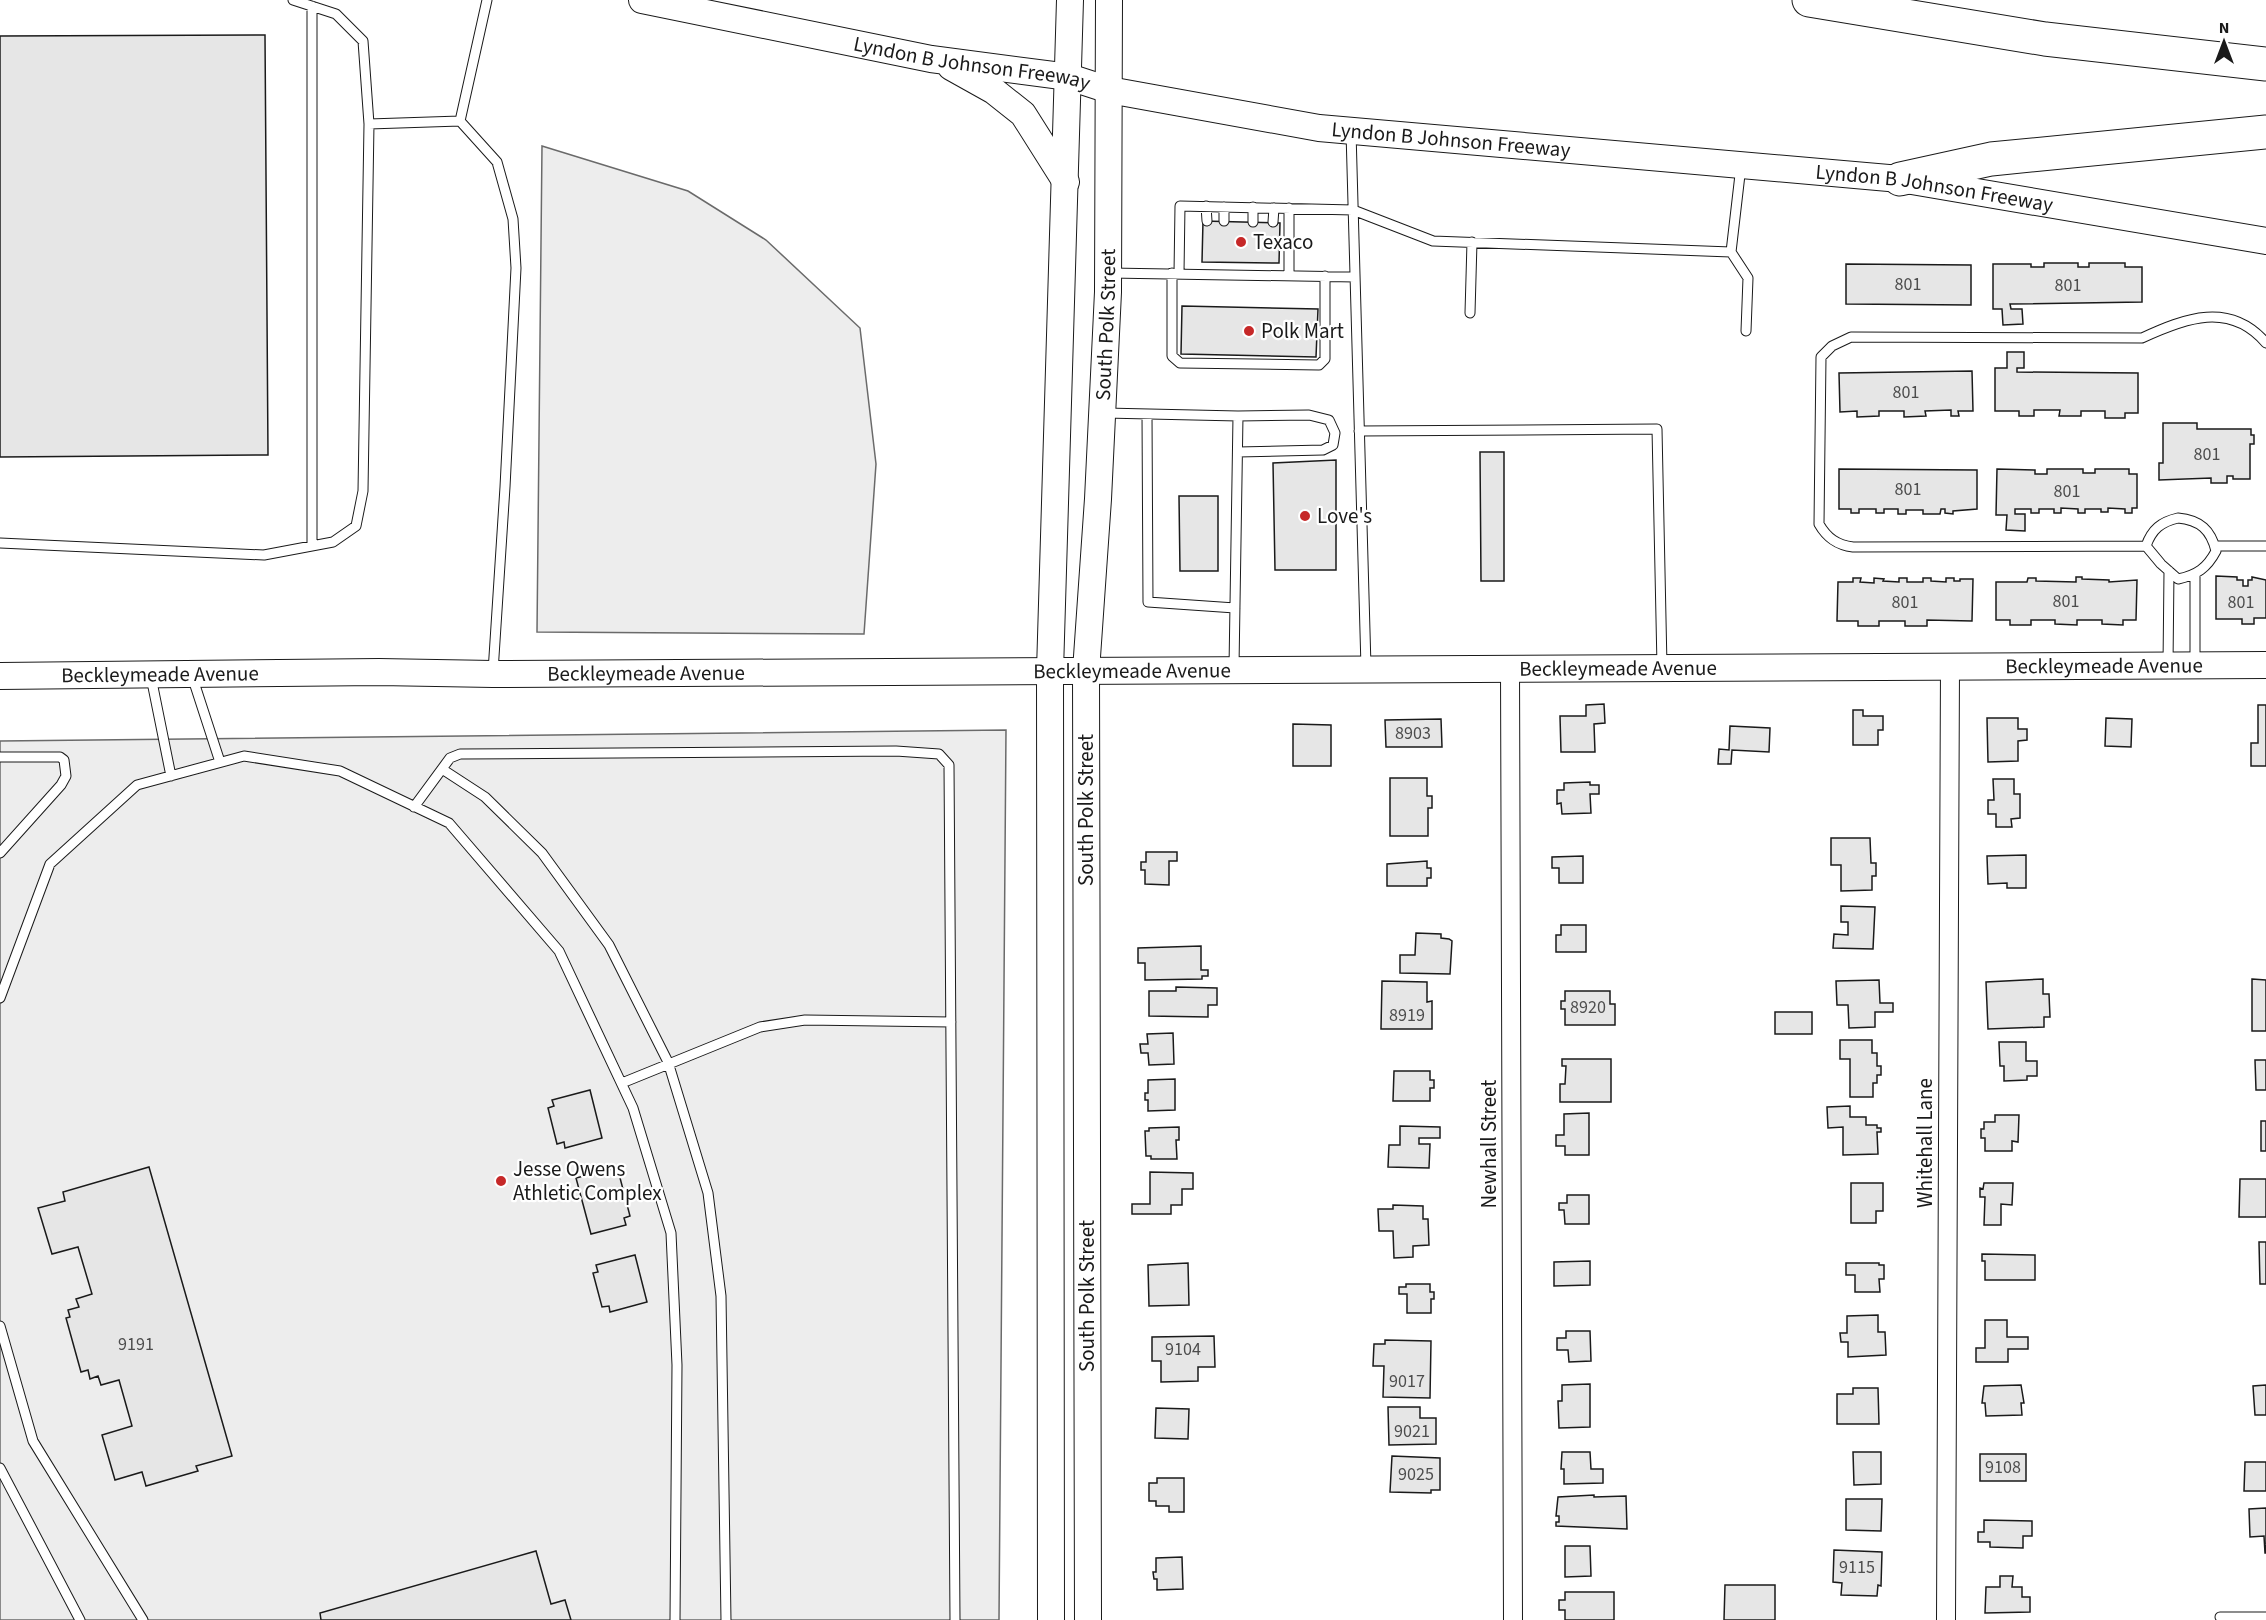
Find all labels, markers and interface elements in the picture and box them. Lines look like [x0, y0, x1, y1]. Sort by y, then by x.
north arrow [2194, 12, 2254, 72]
text: N [2219, 17, 2229, 39]
street label: Lyndon B Johnson Freeway [851, 29, 1094, 98]
street label: Lyndon B Johnson Freeway [1330, 114, 1572, 165]
street label: Lyndon B Johnson Freeway [1814, 157, 2056, 220]
place label: Texaco [1253, 227, 1313, 257]
marker: Texaco [1234, 235, 1248, 249]
street label: South Polk Street [1088, 249, 1123, 401]
house number: 801 [1895, 272, 1921, 297]
house number: 801 [2055, 273, 2081, 298]
place label: Polk Mart [1261, 316, 1344, 346]
marker: Polk Mart [1242, 324, 1256, 338]
house number: 801 [1893, 380, 1919, 405]
house number: 801 [2194, 442, 2220, 467]
house number: 801 [1895, 477, 1921, 502]
house number: 801 [2054, 479, 2080, 504]
place label: Love's [1317, 501, 1372, 531]
marker: Love's [1298, 509, 1312, 523]
house number: 801 [2053, 589, 2079, 614]
house number: 801 [1892, 590, 1918, 615]
house number: 801 [2228, 590, 2254, 615]
street label: Beckleymeade Avenue [2005, 650, 2203, 681]
street label: Beckleymeade Avenue [1519, 653, 1717, 684]
street label: Beckleymeade Avenue [1033, 655, 1231, 686]
street label: Beckleymeade Avenue [61, 658, 259, 690]
street label: Beckleymeade Avenue [547, 658, 745, 689]
house number: 8903 [1395, 721, 1431, 746]
street label: South Polk Street [1071, 734, 1101, 886]
house number: 8920 [1570, 995, 1606, 1020]
house number: 8919 [1389, 1003, 1425, 1028]
street label: Whitehall Lane [1910, 1078, 1940, 1208]
street label: Newhall Street [1474, 1080, 1504, 1208]
place label: Jesse Owens Athletic Complex [513, 1154, 662, 1208]
marker: Jesse Owens Athletic Complex [494, 1174, 508, 1188]
street label: South Polk Street [1072, 1220, 1102, 1372]
house number: 9191 [118, 1332, 154, 1357]
house number: 9104 [1165, 1337, 1201, 1362]
house number: 9017 [1389, 1369, 1425, 1394]
house number: 9021 [1394, 1419, 1430, 1444]
house number: 9108 [1985, 1455, 2021, 1480]
house number: 9025 [1398, 1462, 1434, 1487]
house number: 9115 [1839, 1555, 1875, 1580]

